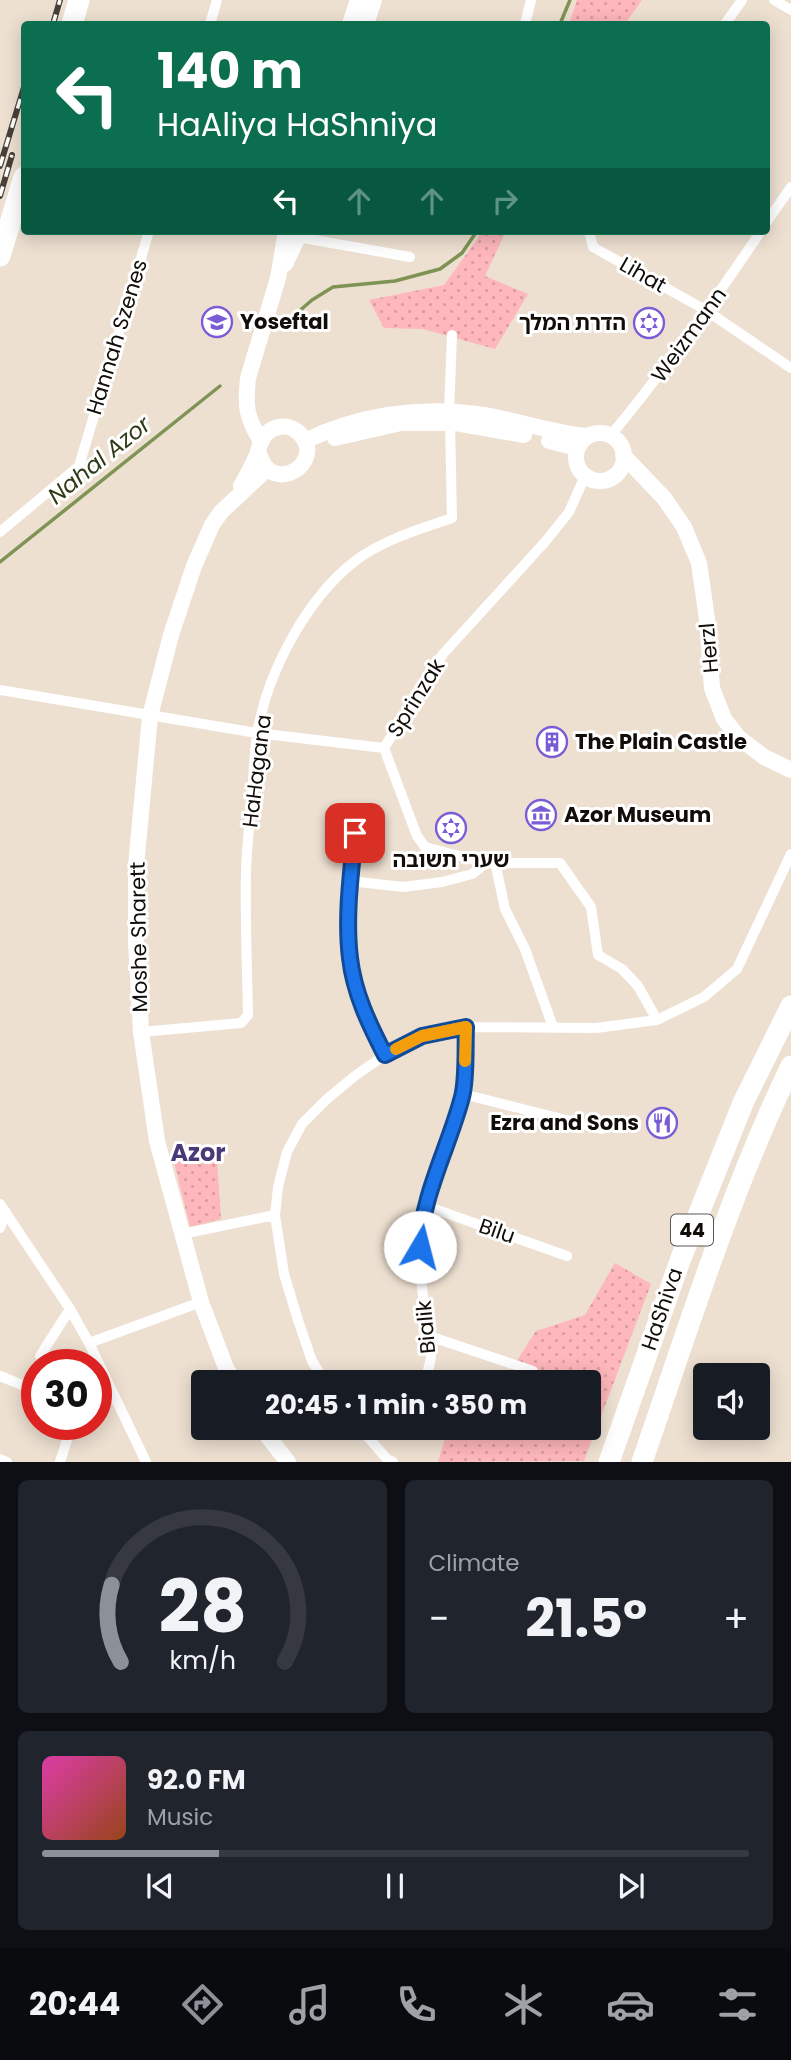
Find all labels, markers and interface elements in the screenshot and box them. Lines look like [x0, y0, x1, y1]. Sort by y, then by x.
text: 140 m [157, 37, 303, 105]
icon: left [42, 49, 133, 140]
text: HaAliya HaShniya [157, 102, 437, 147]
icon: left [267, 182, 305, 220]
icon: ahead [340, 182, 378, 220]
icon: ahead [413, 182, 451, 220]
icon: right [486, 182, 524, 220]
street label: Lihat [615, 250, 672, 300]
street label: Hannah Szenes [79, 256, 154, 418]
street label: Weizmann [644, 281, 733, 388]
school or university icon: Yoseftal [200, 305, 234, 339]
synagogue icon: הדרת המלך [632, 306, 666, 340]
place label: Yoseftal [240, 307, 329, 336]
place label: הדרת המלך [519, 308, 626, 337]
water label: Nahal Azor [41, 408, 158, 511]
street label: Herzl [692, 622, 725, 674]
street label: Sprinzak [380, 653, 451, 743]
street label: HaHagana [235, 713, 278, 829]
building icon: The Plain Castle [535, 725, 569, 759]
place label: The Plain Castle [575, 727, 747, 756]
museum icon: Azor Museum [524, 798, 558, 832]
place label: Azor Museum [564, 800, 711, 829]
pin [325, 803, 385, 863]
synagogue icon: שערי תשובה [434, 811, 468, 845]
icon: arrive [336, 814, 374, 852]
place label: שערי תשובה [393, 845, 510, 874]
street label: Moshe Sharett [123, 861, 154, 1013]
restaurant icon: Ezra and Sons [645, 1106, 679, 1140]
place label: Ezra and Sons [490, 1108, 639, 1137]
district label: Azor [170, 1136, 226, 1169]
position arrow [383, 1210, 457, 1284]
street label: Bilu [475, 1211, 519, 1250]
road number: 44 [671, 1214, 713, 1246]
street label: HaShiva [634, 1264, 689, 1354]
street label: Bialik [409, 1299, 442, 1355]
speed limit sign: 30 [21, 1349, 112, 1440]
map controls [693, 1363, 770, 1440]
button: sound [693, 1363, 770, 1440]
text: 20:45 · 1 min · 350 m [265, 1387, 527, 1423]
text: Climate [429, 1547, 519, 1579]
text: 28 [158, 1557, 247, 1658]
text: 21.5° [525, 1582, 647, 1655]
text: − [429, 1592, 449, 1645]
text: + [723, 1592, 749, 1645]
text: km/h [169, 1643, 236, 1678]
text: 92.0 FM [147, 1762, 246, 1798]
text: Music [147, 1801, 213, 1833]
icon: previous [141, 1867, 179, 1905]
icon: pause [376, 1867, 414, 1905]
icon: next [612, 1867, 650, 1905]
icon: directions [178, 1980, 227, 2029]
icon: music [285, 1980, 334, 2029]
icon: phone [392, 1980, 441, 2029]
icon: climate [499, 1980, 548, 2029]
icon: car [606, 1980, 655, 2029]
icon: filters [713, 1980, 762, 2029]
text: 20:44 [29, 1981, 121, 2026]

